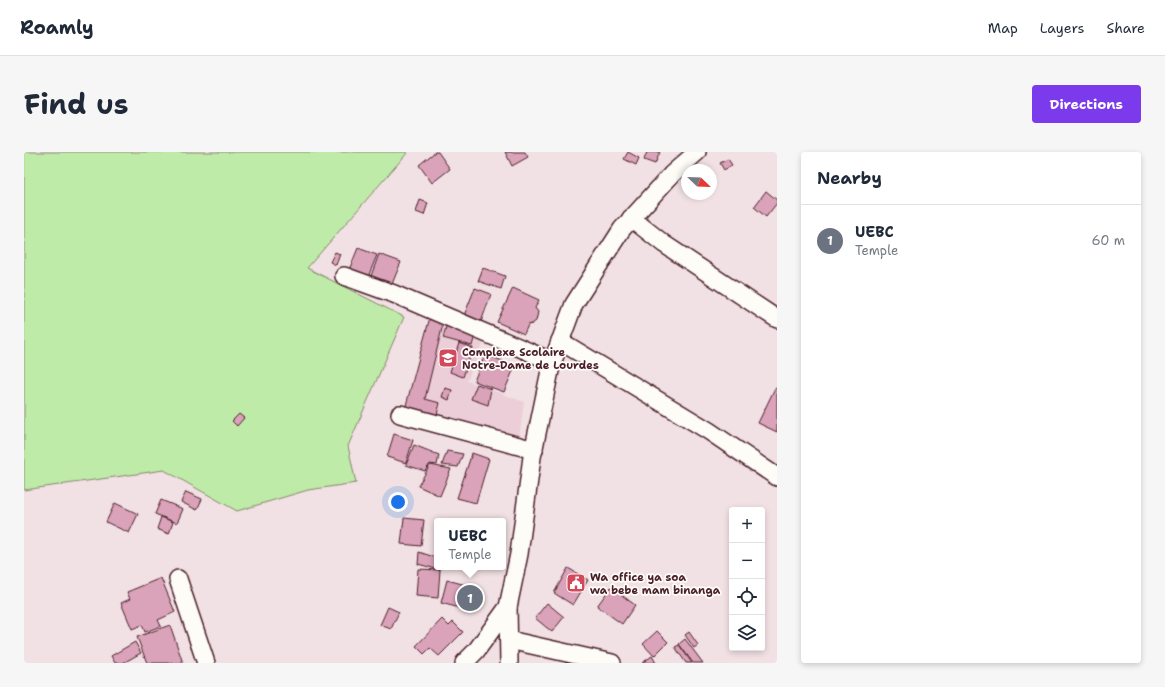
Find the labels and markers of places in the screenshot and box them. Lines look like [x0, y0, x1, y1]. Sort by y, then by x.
place label: Complexe Scolaire Notre-Dame de Lourdes [462, 345, 599, 373]
school or university icon: Complexe Scolaire Notre-Dame de Lourdes [437, 347, 459, 369]
place label: Wa office ya soa wa bebe mam binanga [590, 570, 721, 598]
public building icon: Wa office ya soa wa bebe mam binanga [565, 572, 587, 594]
pin: 1 [457, 583, 483, 613]

